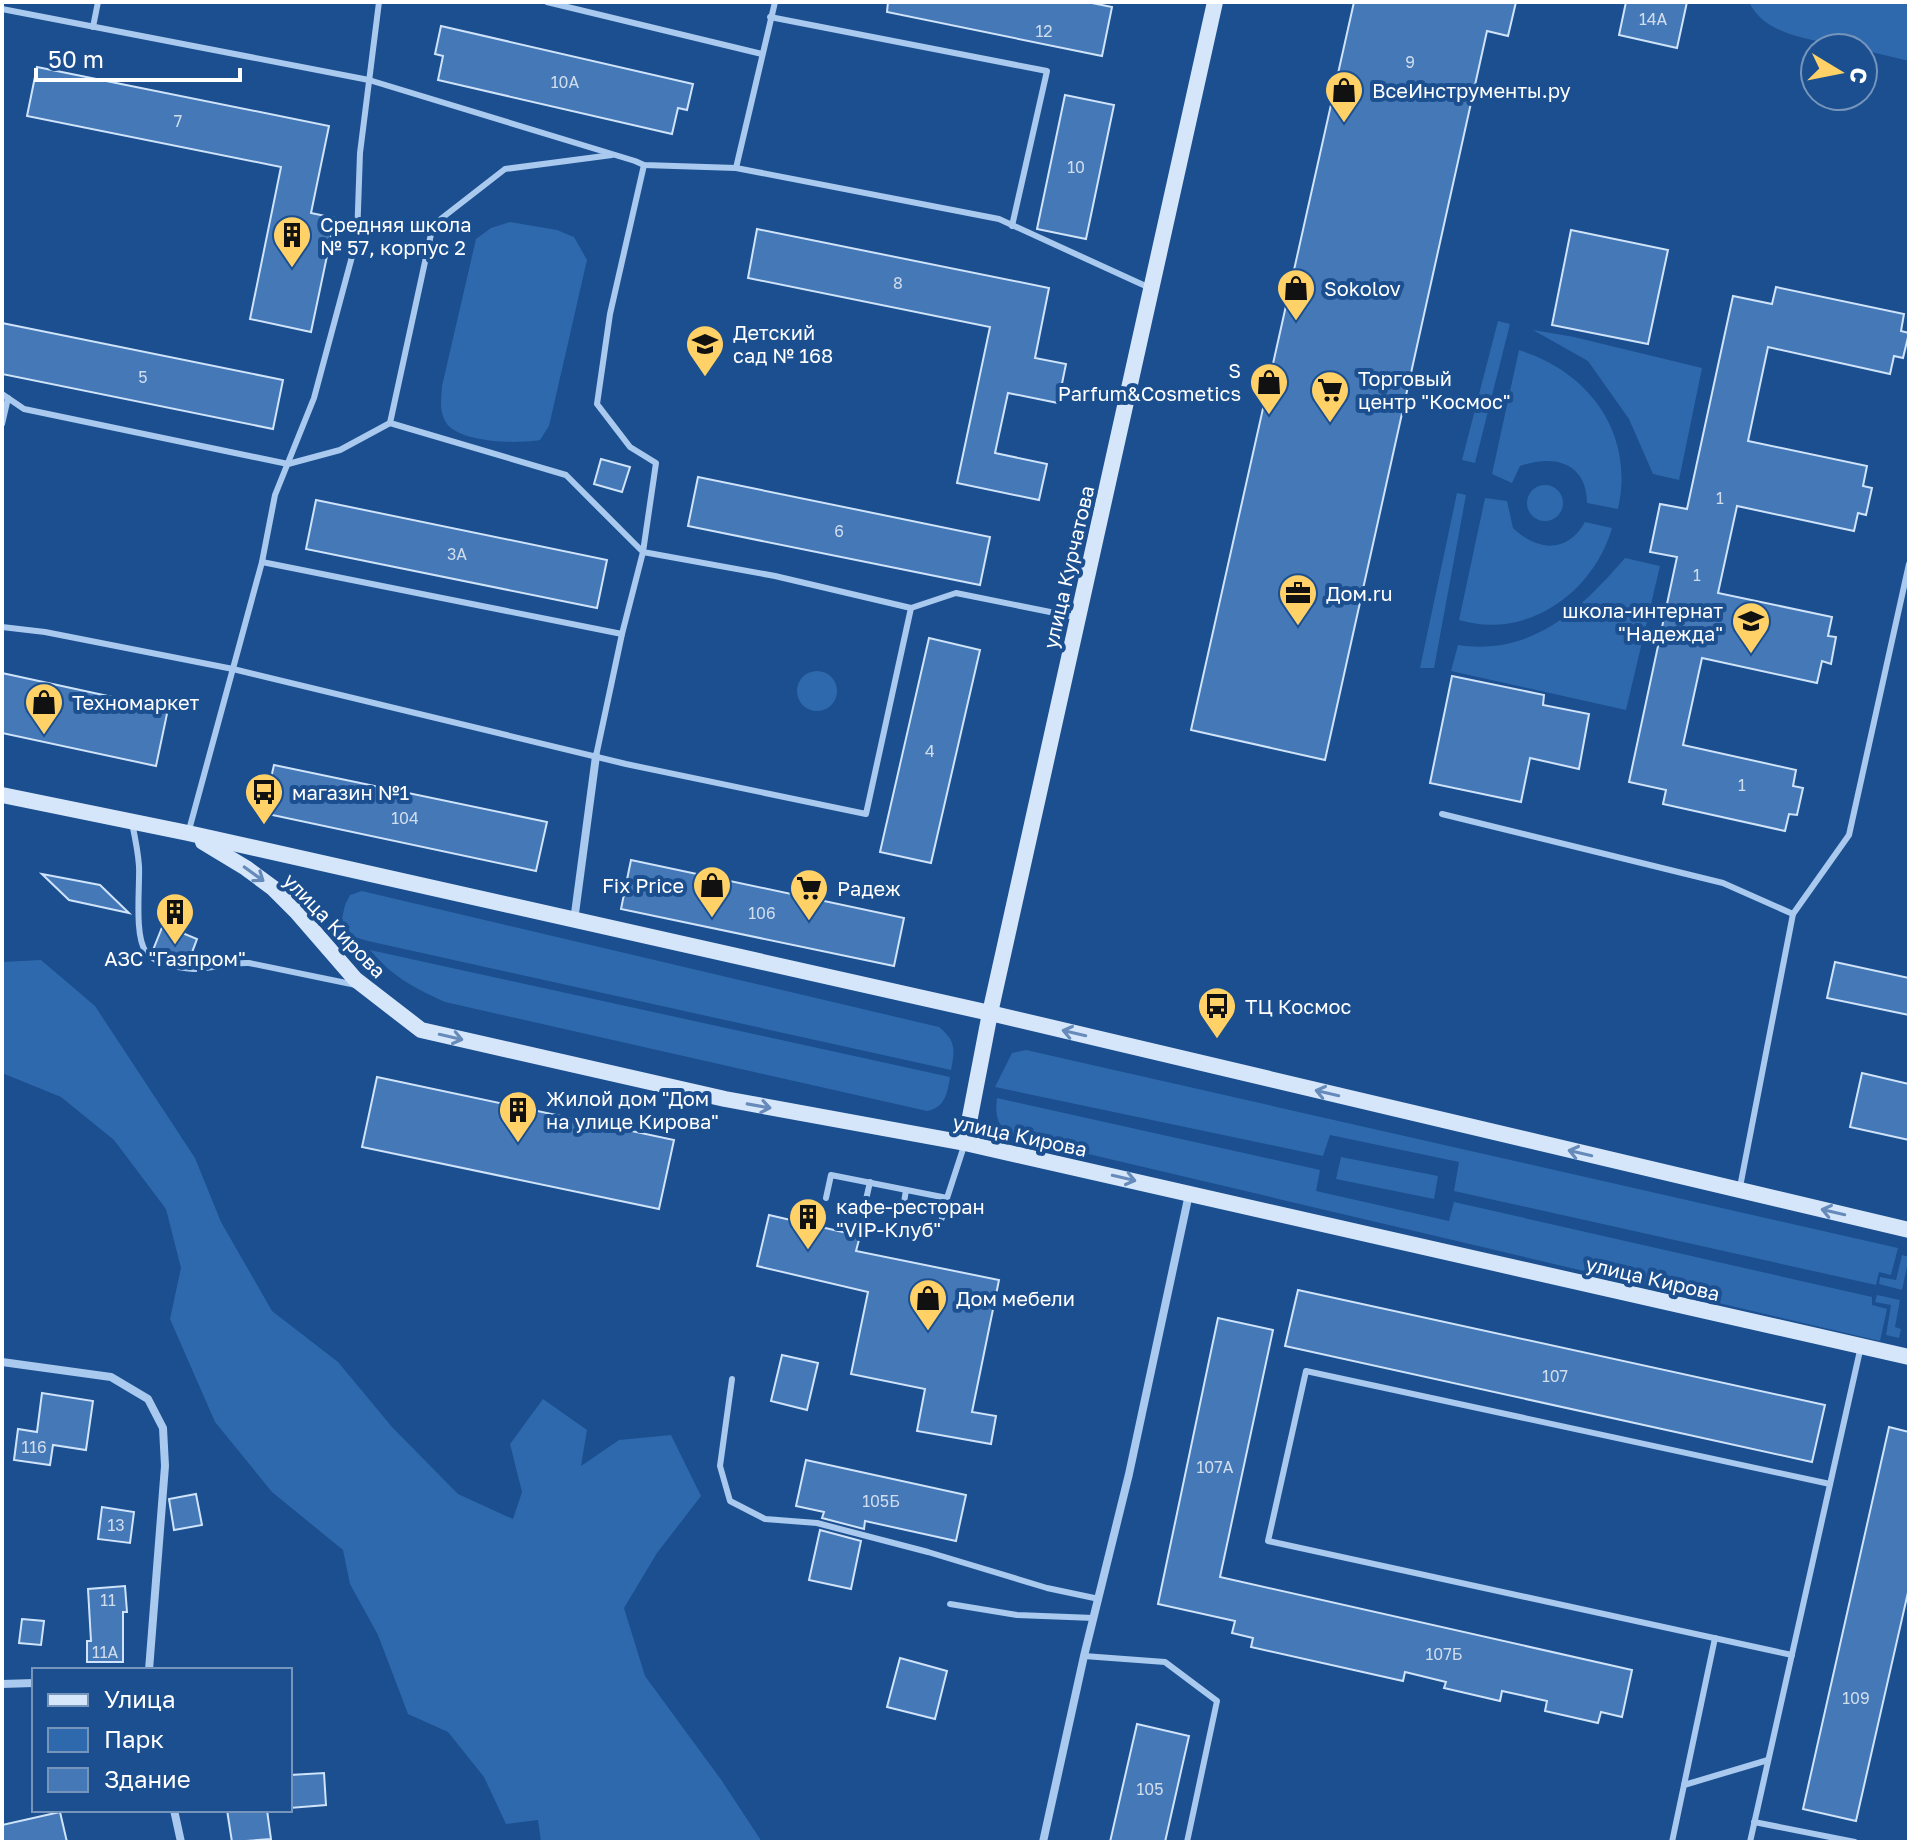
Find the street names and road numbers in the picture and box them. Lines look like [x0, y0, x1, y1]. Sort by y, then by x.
street label: улица Курчатова [1038, 483, 1098, 651]
street label: улица Кирова [279, 867, 391, 983]
street label: улица Кирова [951, 1109, 1089, 1161]
street label: улица Кирова [1584, 1251, 1722, 1305]

